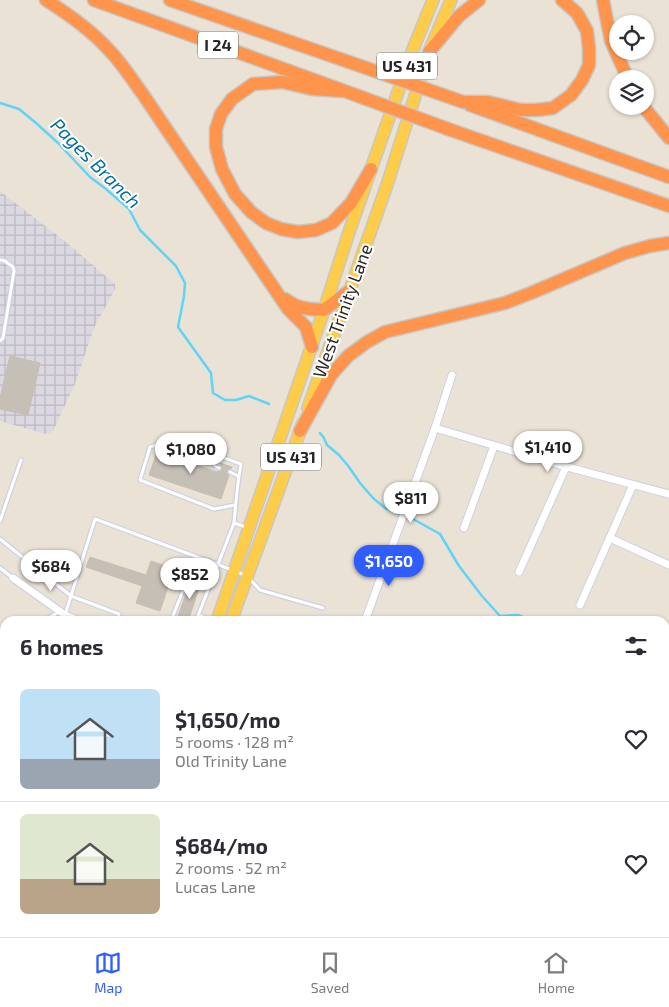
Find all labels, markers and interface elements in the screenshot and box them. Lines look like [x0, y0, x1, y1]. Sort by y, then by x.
map controls [609, 15, 654, 115]
button: locate [609, 15, 654, 60]
road number: I 24 [198, 32, 238, 58]
road number: US 431 [377, 52, 437, 80]
button: layers [609, 70, 654, 115]
water label: Pages Branch [46, 113, 146, 213]
street label: West Trinity Lane [308, 241, 376, 381]
pin: $1,410 [507, 430, 589, 473]
pin: $1,080 [150, 432, 232, 475]
text: $1,410 [524, 437, 572, 456]
text: $1,080 [166, 439, 216, 458]
road number: US 431 [261, 444, 321, 471]
pin: $811 [381, 482, 441, 524]
text: $811 [394, 488, 428, 507]
pin: $1,650 [348, 544, 430, 587]
pin: $684 [21, 550, 81, 592]
text: $1,650 [365, 551, 413, 570]
text: $684 [32, 556, 70, 575]
pin: $852 [160, 558, 220, 600]
text: $852 [171, 564, 209, 583]
icon: filters [622, 632, 650, 660]
text: 6 homes [20, 634, 103, 659]
text: $1,650/mo [175, 707, 280, 732]
icon: home [60, 709, 120, 769]
icon: heart [622, 725, 650, 753]
text: 5 rooms · 128 m² [175, 732, 294, 751]
text: Old Trinity Lane [175, 751, 287, 770]
text: $684/mo [175, 833, 268, 858]
icon: home [60, 834, 120, 894]
icon: heart [622, 850, 650, 878]
text: 2 rooms · 52 m² [175, 858, 287, 877]
text: Lucas Lane [175, 877, 256, 896]
tab: Map [94, 949, 122, 996]
tab: Saved [311, 949, 349, 996]
tab: Home [538, 949, 575, 996]

